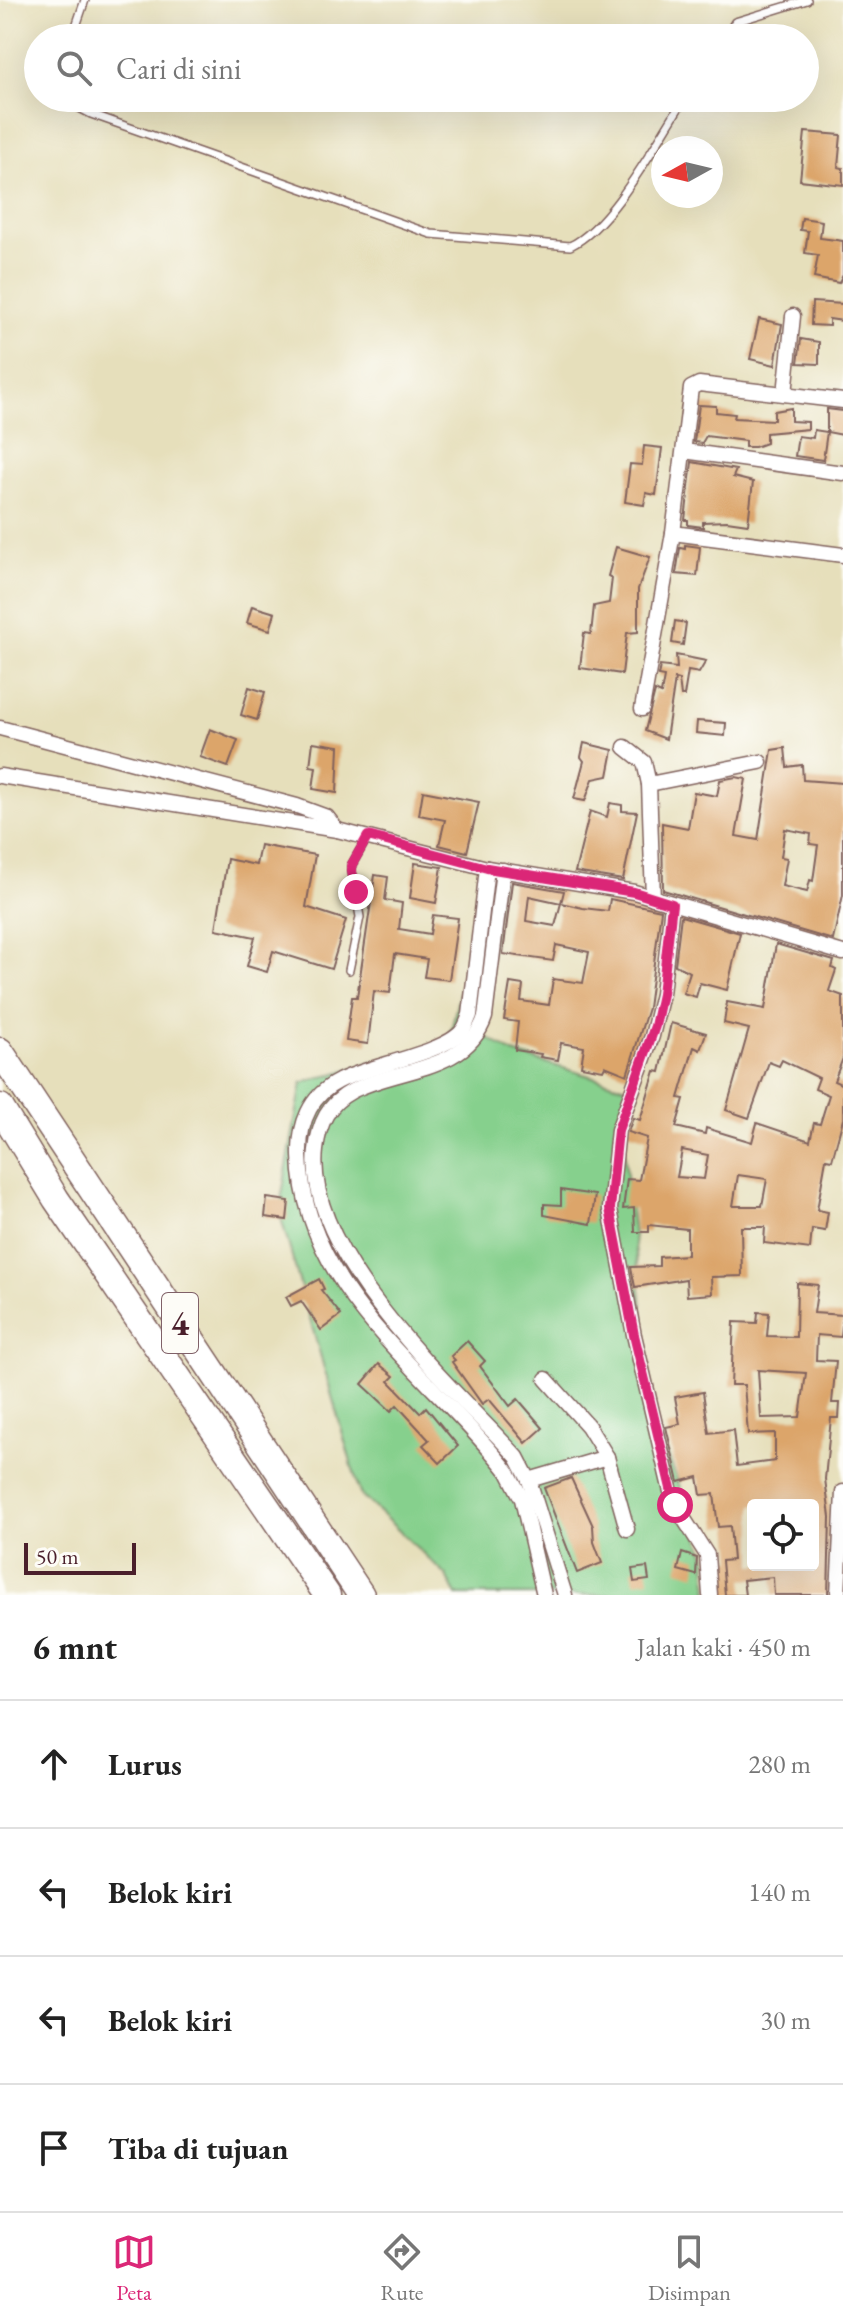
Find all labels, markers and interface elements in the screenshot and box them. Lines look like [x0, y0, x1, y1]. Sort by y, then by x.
search box [24, 24, 819, 112]
icon: search [52, 46, 96, 90]
text: Cari di sini [116, 49, 241, 88]
north arrow [651, 136, 723, 208]
route end [338, 874, 374, 910]
road number: 4 [162, 1293, 198, 1353]
route start [657, 1487, 693, 1523]
map controls [747, 1499, 819, 1571]
button: locate [747, 1499, 819, 1571]
scale bar [24, 1539, 136, 1575]
text: 50 m [36, 1542, 79, 1571]
text: 6 mnt [32, 1625, 117, 1669]
text: Jalan kaki · 450 m [637, 1630, 811, 1664]
icon: ahead [32, 1742, 76, 1786]
text: Lurus [108, 1745, 182, 1784]
text: 280 m [748, 1747, 811, 1781]
icon: left [32, 1870, 76, 1914]
text: Belok kiri [108, 1873, 232, 1912]
text: 140 m [748, 1875, 811, 1909]
icon: left [32, 1998, 76, 2042]
text: Belok kiri [108, 2001, 232, 2040]
text: 30 m [761, 2003, 811, 2037]
icon: arrive [32, 2126, 76, 2170]
text: Tiba di tujuan [108, 2129, 288, 2168]
tab: Peta [112, 2230, 156, 2307]
tab: Rute [380, 2230, 424, 2307]
tab: Disimpan [648, 2230, 731, 2307]

